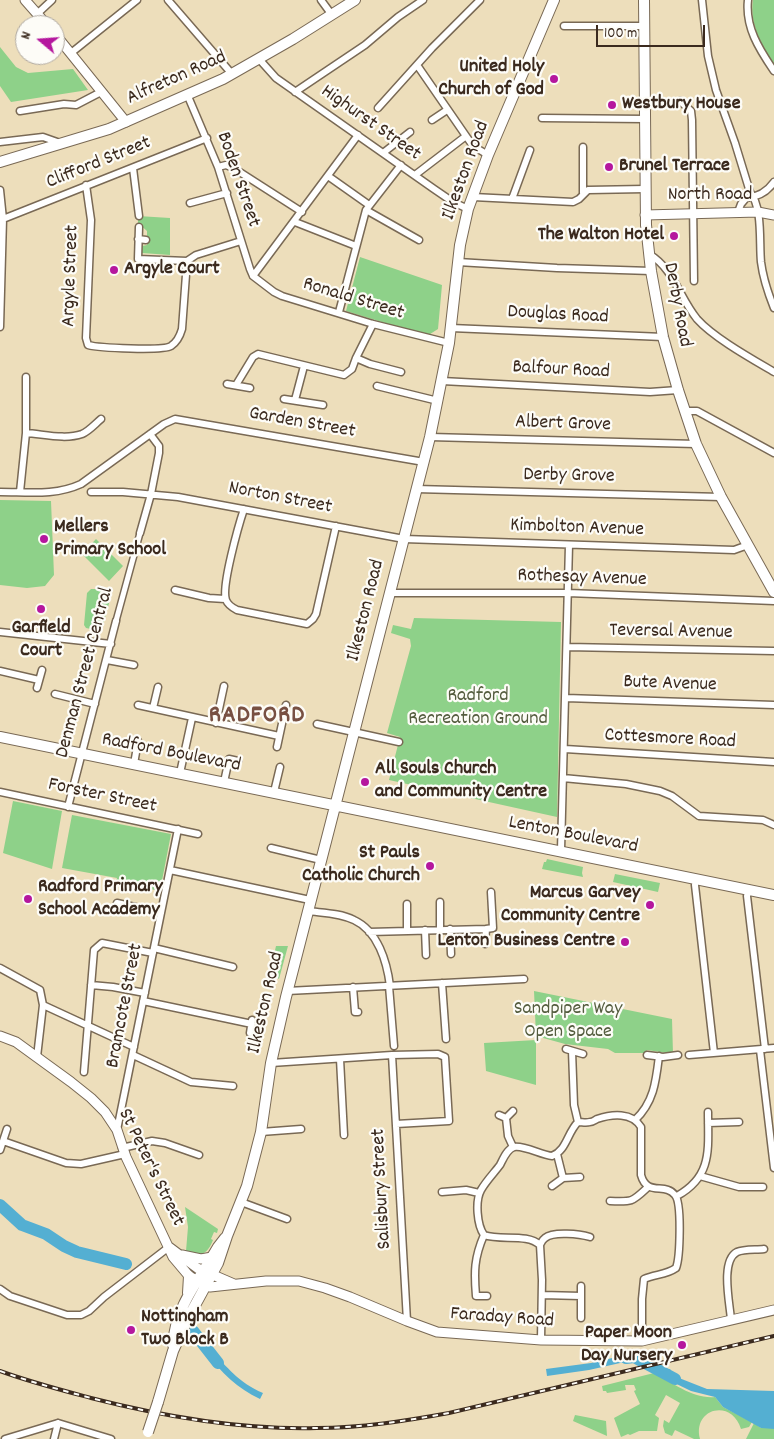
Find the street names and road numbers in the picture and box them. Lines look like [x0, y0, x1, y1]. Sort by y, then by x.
street label: Alfreton Road [124, 46, 230, 112]
street label: Highurst Street [315, 81, 425, 167]
street label: Ilkeston Road [438, 118, 496, 224]
street label: Boden Street [210, 129, 264, 231]
street label: Clifford Street [43, 132, 155, 196]
street label: North Road [668, 184, 752, 208]
street label: Argyle Street [58, 225, 86, 327]
street label: Derby Road [656, 261, 696, 349]
street label: Ronald Street [299, 273, 407, 327]
street label: Douglas Road [507, 301, 609, 331]
street label: Balfour Road [512, 356, 610, 386]
street label: Garden Street [247, 403, 357, 445]
street label: Albert Grove [515, 411, 611, 439]
street label: Derby Grove [523, 464, 615, 490]
street label: Norton Street [226, 477, 334, 521]
street label: Kimbolton Avenue [510, 515, 644, 543]
street label: Ilkeston Road [343, 558, 391, 664]
street label: Rothesay Avenue [517, 565, 647, 593]
street label: Denman Street Central [52, 585, 120, 761]
street label: Teversal Avenue [609, 620, 733, 646]
street label: Bute Avenue [623, 671, 717, 699]
street label: Cottesmore Road [604, 725, 736, 755]
street label: Radford Boulevard [100, 729, 242, 779]
street label: Forster Street [45, 774, 159, 820]
street label: Lenton Boulevard [506, 812, 640, 860]
street label: Bramcote Street [102, 942, 150, 1070]
street label: Ilkeston Road [244, 950, 290, 1056]
street label: St Peter's Street [111, 1105, 189, 1231]
street label: Salisbury Street [368, 1128, 398, 1250]
street label: Faraday Road [449, 1303, 555, 1335]

